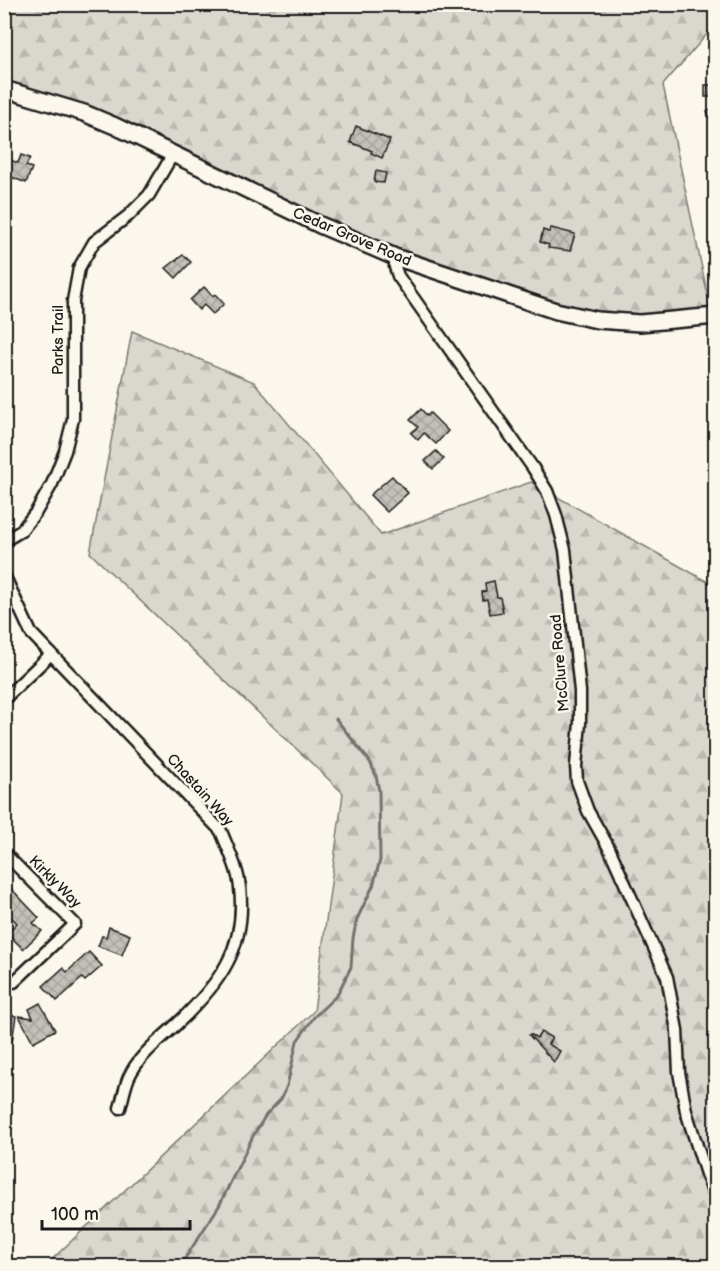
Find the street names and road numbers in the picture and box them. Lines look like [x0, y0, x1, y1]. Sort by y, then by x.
street label: Cedar Grove Road [290, 203, 414, 271]
street label: Parks Trail [49, 305, 68, 375]
street label: McClure Road [546, 614, 574, 712]
street label: Chastain Way [162, 750, 238, 830]
street label: Kirkly Way [25, 852, 85, 912]

